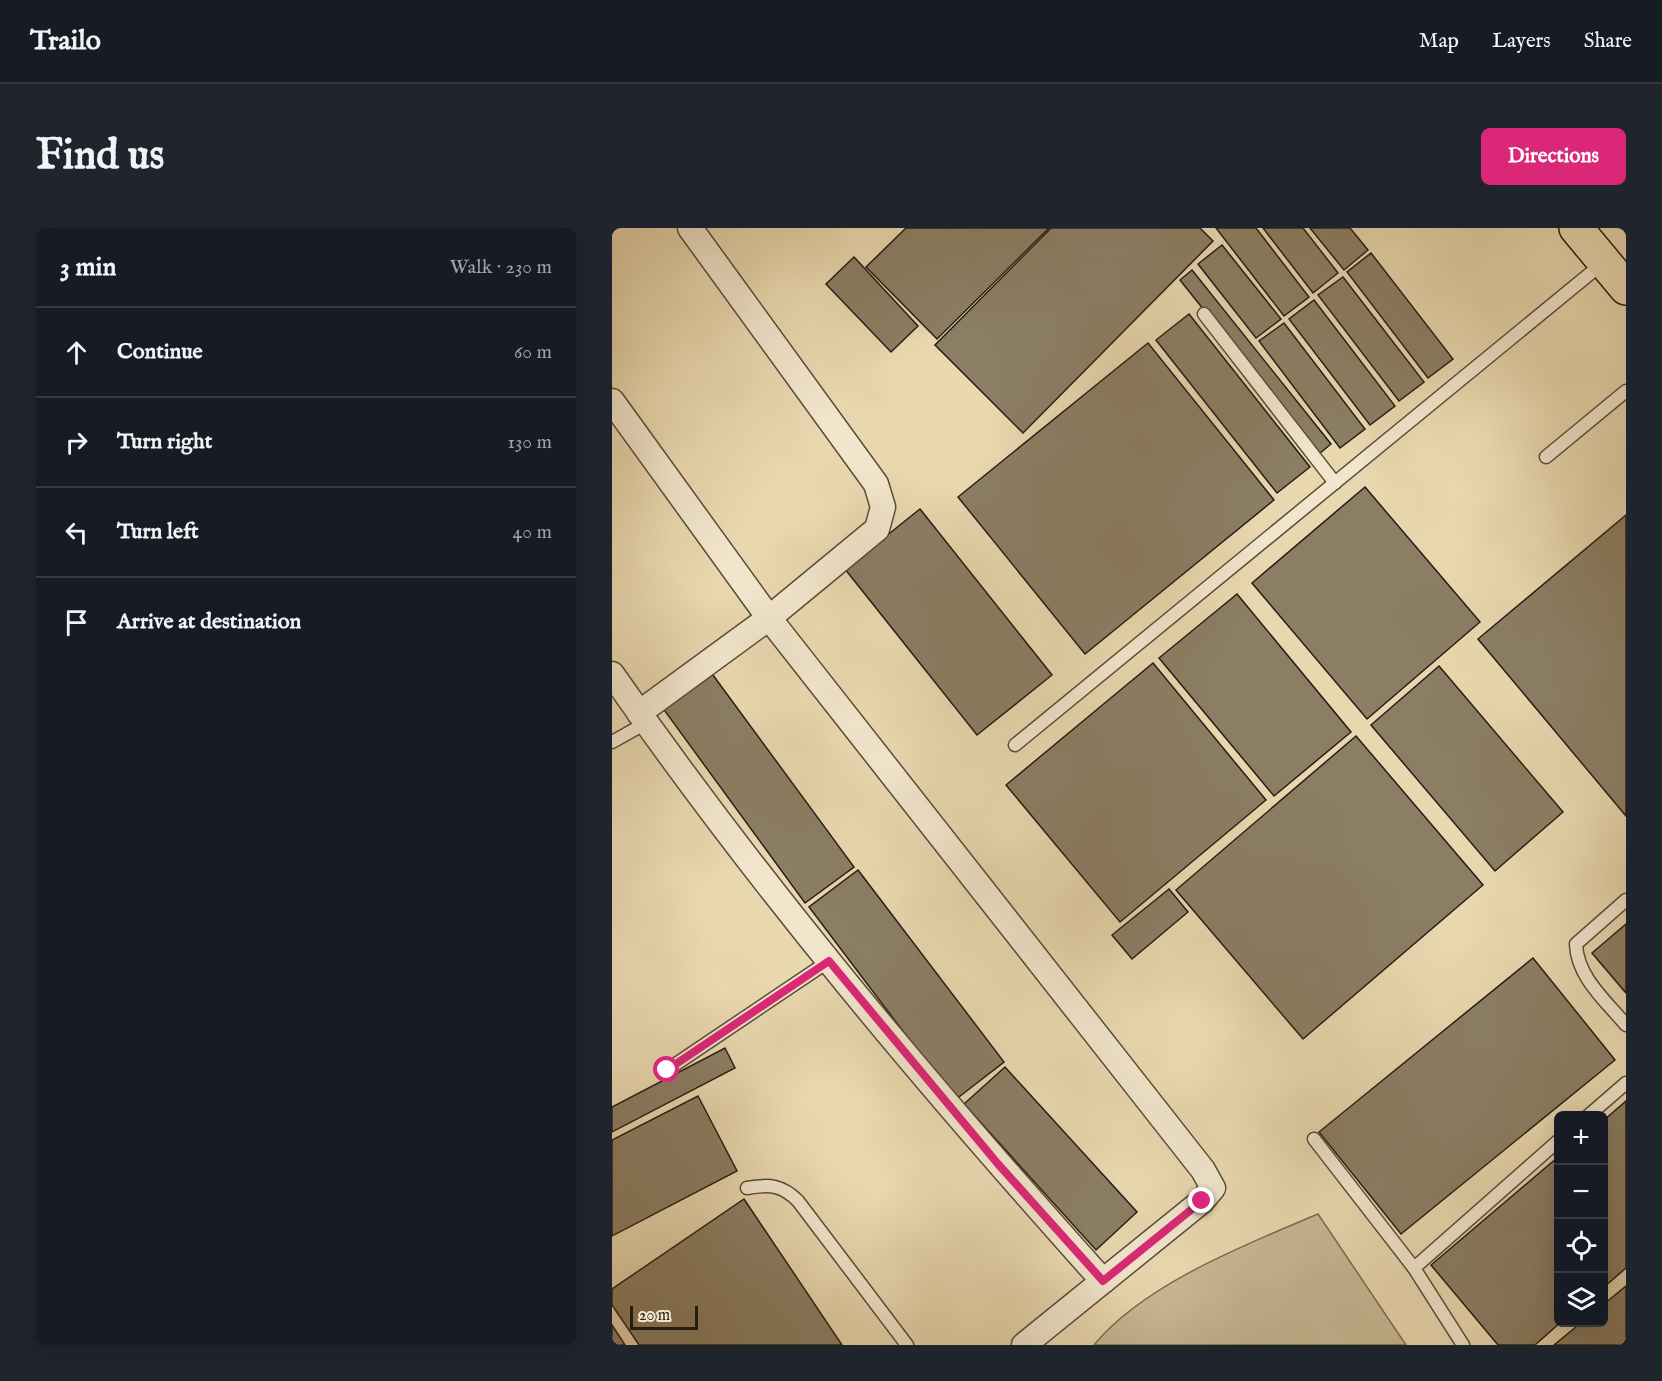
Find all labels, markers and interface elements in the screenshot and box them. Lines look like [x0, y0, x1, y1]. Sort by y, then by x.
text: Trailo [30, 24, 101, 59]
text: Map [1419, 28, 1459, 55]
text: Layers [1492, 28, 1551, 55]
text: Share [1584, 28, 1632, 55]
button: Directions [1481, 128, 1626, 185]
text: Find us [36, 130, 164, 183]
text: 3 min [60, 251, 116, 284]
text: Walk · 230 m [450, 255, 552, 280]
icon: ahead [60, 336, 93, 369]
text: Continue [117, 338, 203, 366]
text: 60 m [514, 340, 552, 365]
icon: right [60, 426, 93, 459]
text: Turn right [117, 428, 212, 456]
text: 130 m [507, 430, 552, 455]
icon: left [60, 516, 93, 549]
text: Turn left [117, 518, 199, 546]
text: 40 m [513, 520, 552, 545]
icon: arrive [60, 606, 93, 639]
text: Arrive at destination [117, 608, 301, 636]
route start [653, 1056, 679, 1082]
map controls [1554, 1111, 1608, 1327]
button: + [1554, 1111, 1608, 1165]
button: − [1554, 1165, 1608, 1219]
route end [1188, 1187, 1214, 1213]
button: locate [1554, 1219, 1608, 1273]
button: layers [1554, 1273, 1608, 1327]
scale bar [630, 1303, 698, 1330]
text: 20 m [639, 1306, 670, 1326]

